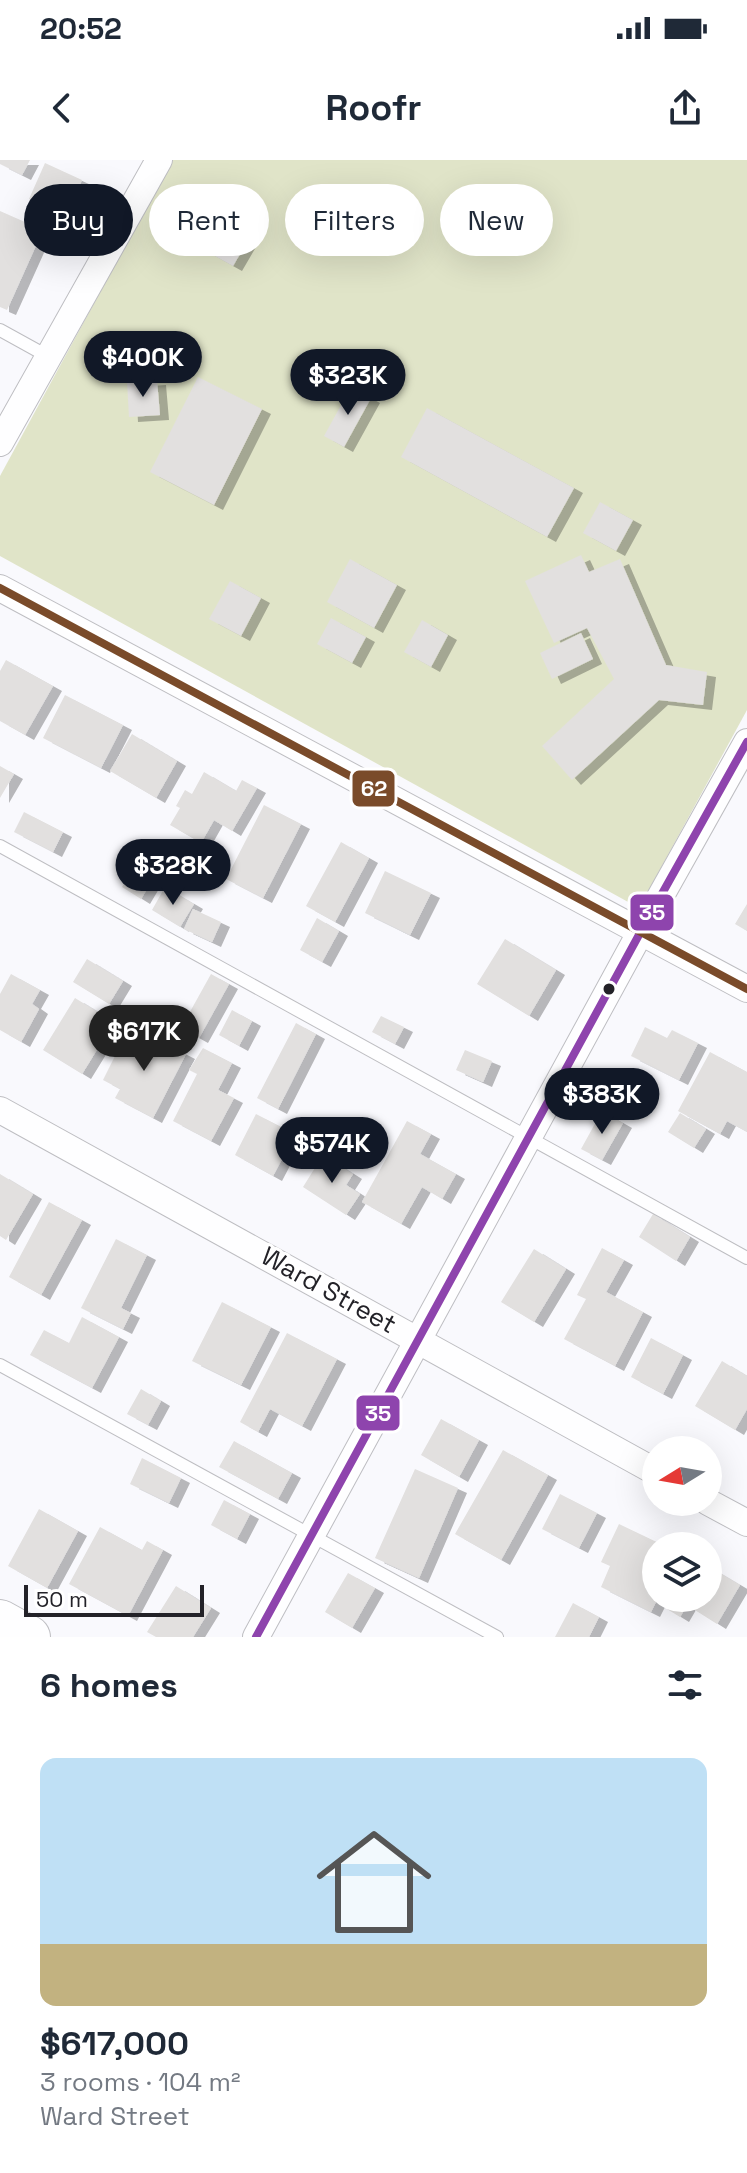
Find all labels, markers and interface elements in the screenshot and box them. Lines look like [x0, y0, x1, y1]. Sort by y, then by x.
text: 20:52 [40, 9, 122, 48]
text: Roofr [325, 85, 422, 131]
icon: back [40, 86, 84, 130]
icon: share [663, 86, 707, 130]
chip: Buy [24, 184, 133, 256]
chip: Rent [149, 184, 269, 256]
chip: Filters [285, 184, 424, 256]
chip: New [440, 184, 553, 256]
pin: $400K [87, 331, 199, 399]
text: $400K [102, 340, 184, 374]
pin: $323K [292, 349, 404, 417]
text: $323K [308, 358, 388, 392]
line badge: 62 [351, 769, 396, 808]
text: 62 [361, 774, 387, 802]
pin: $328K [117, 839, 229, 907]
text: $328K [134, 848, 212, 882]
line badge: 35 [629, 893, 675, 932]
text: 35 [639, 898, 665, 926]
unlabelled marker [601, 981, 617, 997]
pin: $617K [88, 1005, 200, 1073]
text: $617K [107, 1014, 181, 1048]
pin: $383K [546, 1068, 658, 1136]
text: $383K [562, 1077, 642, 1111]
pin: $574K [276, 1117, 388, 1185]
text: $574K [293, 1126, 371, 1160]
street label: Ward Street [255, 1239, 403, 1341]
line badge: 35 [355, 1394, 401, 1432]
text: 35 [365, 1399, 391, 1427]
north arrow [642, 1436, 722, 1516]
map controls [642, 1436, 722, 1612]
button: layers [642, 1532, 722, 1612]
scale bar [24, 1581, 204, 1617]
text: 50 m [36, 1585, 88, 1613]
icon: filters [663, 1663, 707, 1707]
text: 6 homes [40, 1664, 178, 1707]
icon: home [302, 1810, 446, 1954]
text: $617,000 [40, 2022, 189, 2065]
text: 3 rooms · 104 m² [40, 2065, 241, 2099]
text: Ward Street [40, 2099, 190, 2133]

